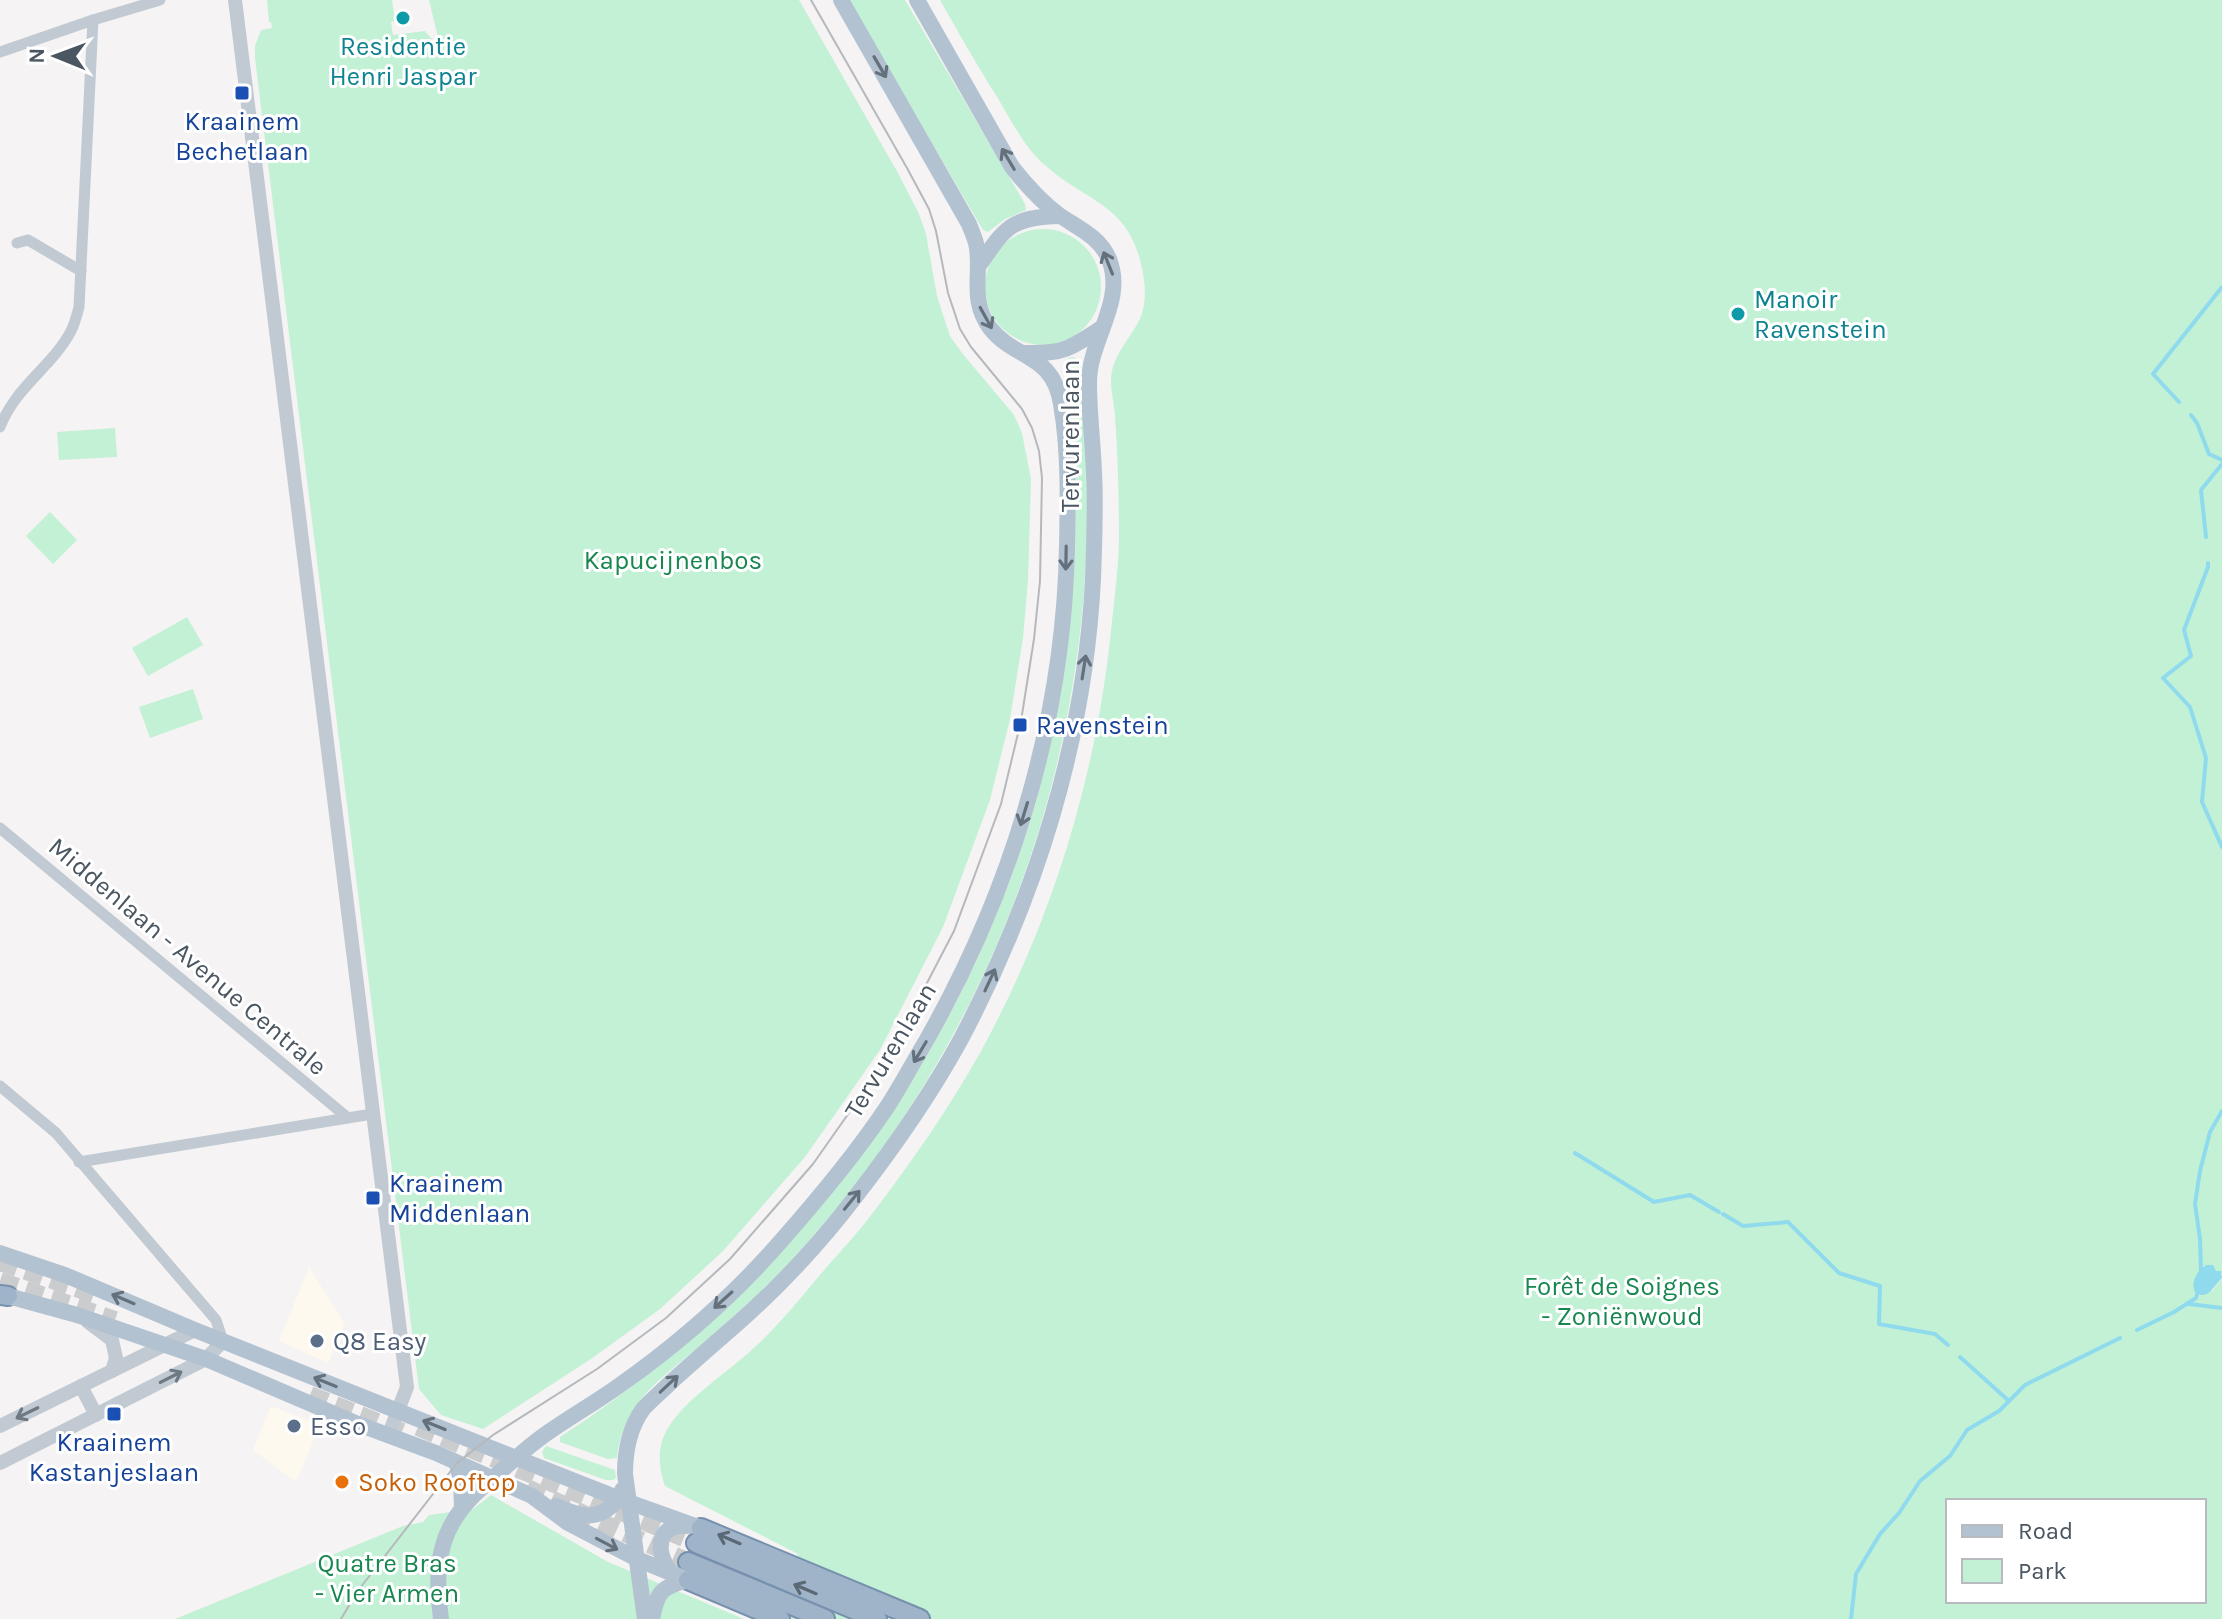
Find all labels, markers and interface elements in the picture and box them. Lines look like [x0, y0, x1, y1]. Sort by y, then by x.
marker: Residentie Henri Jaspar [394, 9, 412, 27]
north arrow [16, 16, 96, 96]
place label: Residentie Henri Jaspar [329, 31, 477, 92]
text: N [24, 48, 50, 64]
one-way arrow [872, 55, 888, 78]
marker: Kraainem Bechetlaan [233, 84, 251, 102]
place label: Kraainem Bechetlaan [175, 106, 309, 167]
one-way arrow [1000, 148, 1016, 171]
one-way arrow [1100, 251, 1114, 276]
place label: Manoir Ravenstein [1754, 284, 1887, 345]
marker: Manoir Ravenstein [1729, 305, 1747, 323]
one-way arrow [979, 306, 994, 330]
street label: Tervurenlaan [1055, 360, 1086, 512]
one-way arrow [1059, 544, 1074, 571]
park label: Kapucijnenbos [584, 545, 762, 576]
one-way arrow [1077, 654, 1092, 680]
place label: Ravenstein [1036, 710, 1169, 741]
marker: Ravenstein [1011, 716, 1029, 734]
one-way arrow [1016, 801, 1030, 826]
street label: Middenlaan - Avenue Centrale [42, 831, 333, 1082]
one-way arrow [983, 969, 998, 993]
street label: Tervurenlaan [838, 977, 943, 1124]
one-way arrow [912, 1040, 928, 1063]
place label: Kraainem Middenlaan [389, 1168, 530, 1229]
marker: Kraainem Middenlaan [364, 1189, 382, 1207]
one-way arrow [843, 1190, 861, 1211]
park label: Forêt de Soignes - Zoniënwoud [1524, 1271, 1720, 1332]
one-way arrow [111, 1291, 136, 1306]
one-way arrow [713, 1291, 733, 1309]
place label: Q8 Easy [333, 1326, 426, 1357]
marker: Q8 Easy [308, 1332, 326, 1350]
one-way arrow [159, 1369, 183, 1384]
one-way arrow [313, 1374, 338, 1388]
one-way arrow [659, 1375, 679, 1394]
one-way arrow [16, 1405, 40, 1421]
marker: Kraainem Kastanjeslaan [105, 1405, 123, 1423]
place label: Esso [310, 1411, 366, 1442]
marker: Esso [285, 1417, 303, 1435]
one-way arrow [422, 1417, 447, 1432]
place label: Kraainem Kastanjeslaan [29, 1427, 199, 1488]
place label: Soko Rooftop [358, 1467, 515, 1498]
marker: Soko Rooftop [333, 1473, 351, 1491]
legend [1946, 1499, 2206, 1603]
text: Road [2018, 1517, 2073, 1545]
one-way arrow [717, 1531, 742, 1545]
one-way arrow [595, 1536, 618, 1552]
park label: Quatre Bras - Vier Armen [315, 1548, 459, 1609]
text: Park [2018, 1557, 2067, 1585]
one-way arrow [793, 1580, 818, 1595]

